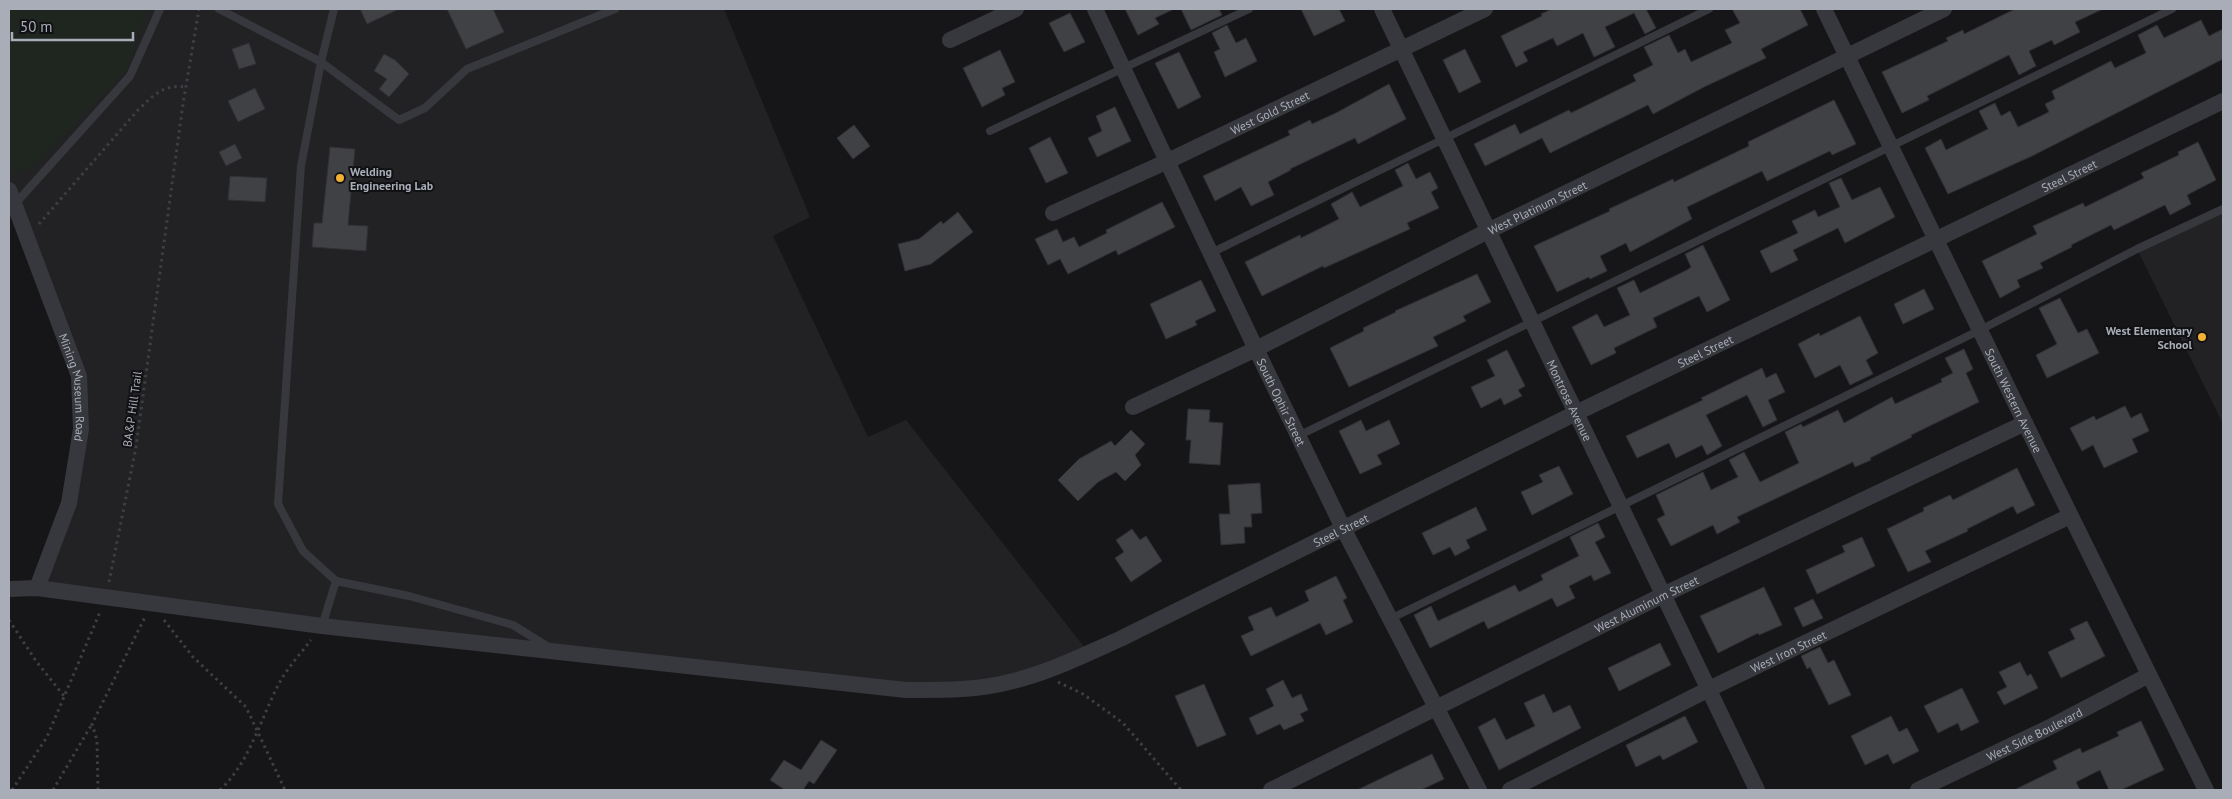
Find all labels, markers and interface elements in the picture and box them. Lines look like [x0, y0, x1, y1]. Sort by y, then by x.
scale bar [12, 10, 134, 42]
text: 50 m [20, 17, 53, 36]
street label: West Gold Street [1228, 87, 1312, 138]
street label: Steel Street [2039, 156, 2099, 195]
place label: Welding Engineering Lab [350, 164, 434, 193]
marker: Welding Engineering Lab [334, 172, 346, 184]
street label: West Platinum Street [1485, 177, 1589, 237]
place label: West Elementary School [2106, 323, 2192, 352]
street label: Mining Museum Road [56, 331, 89, 443]
street label: Steel Street [1675, 331, 1735, 371]
marker: West Elementary School [2196, 331, 2208, 343]
street label: South Western Avenue [1982, 345, 2046, 455]
street label: South Ophir Street [1254, 356, 1309, 448]
street label: Montrose Avenue [1544, 357, 1596, 443]
street label: BA&P Hill Trail [119, 370, 145, 448]
street label: Steel Street [1310, 510, 1371, 550]
street label: West Aluminum Street [1592, 572, 1701, 636]
street label: West Iron Street [1748, 626, 1829, 676]
street label: West Side Boulevard [1984, 704, 2085, 764]

